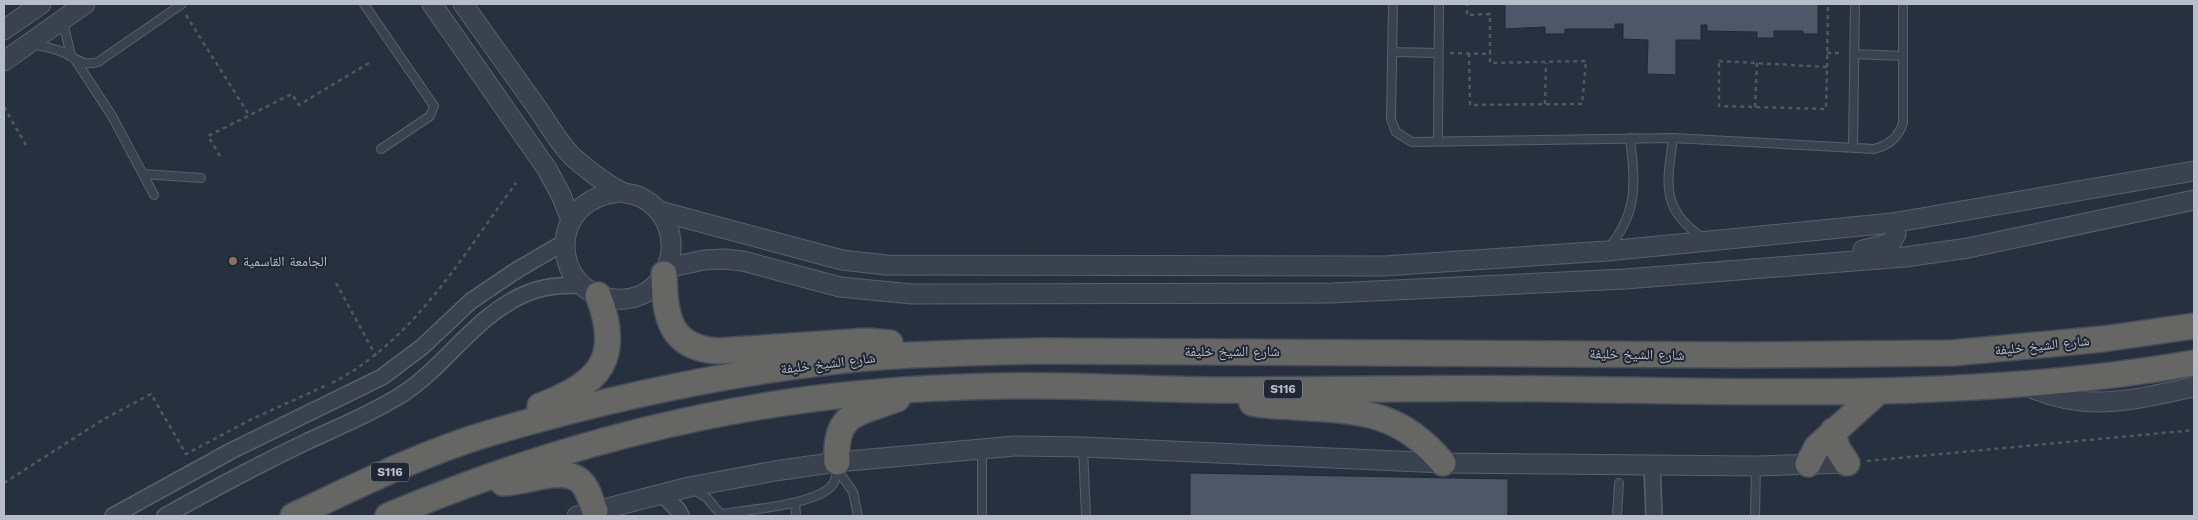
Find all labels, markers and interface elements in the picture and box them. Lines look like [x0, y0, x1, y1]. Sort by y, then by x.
place label: الجامعة القاسمية [243, 253, 327, 269]
marker: الجامعة القاسمية [227, 255, 239, 267]
street label: شارع الشيخ خليفة [1994, 332, 2090, 360]
street label: شارع الشيخ خليفة [1184, 343, 1280, 361]
street label: شارع الشيخ خليفة [1589, 345, 1685, 365]
street label: شارع الشيخ خليفة [780, 349, 876, 379]
road number: S116 [1264, 379, 1302, 398]
road number: S116 [371, 462, 409, 482]

